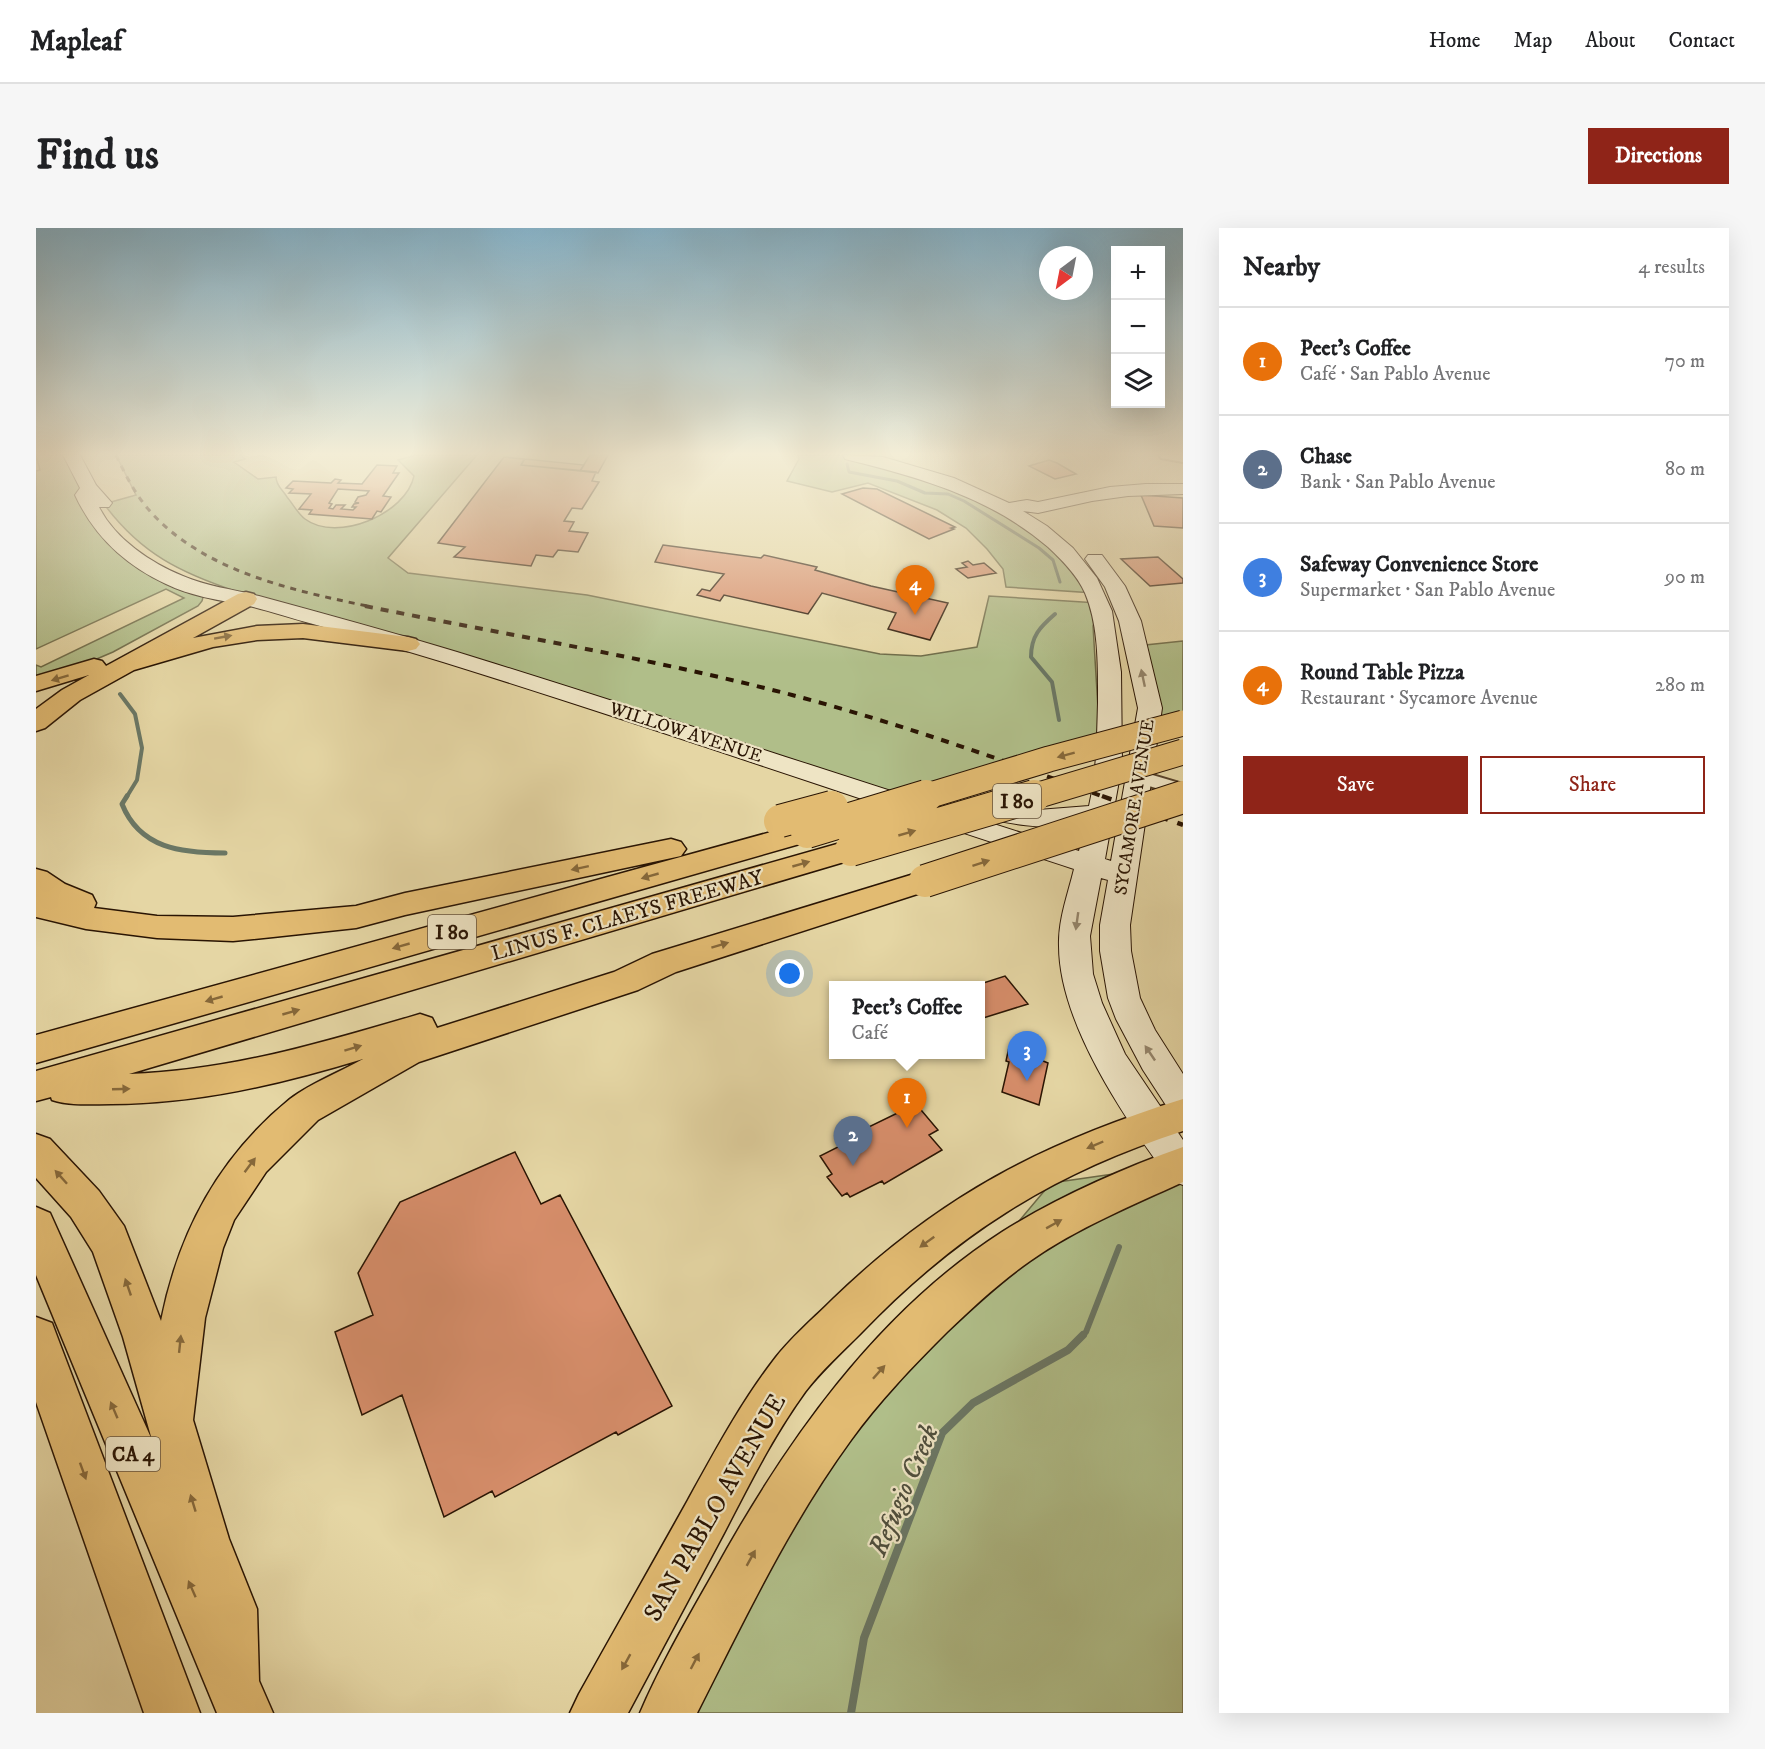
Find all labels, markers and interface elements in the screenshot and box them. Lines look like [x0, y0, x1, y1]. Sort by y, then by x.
text: Mapleaf [30, 24, 122, 59]
text: Home [1429, 28, 1481, 54]
text: Map [1514, 28, 1552, 54]
text: About [1585, 28, 1636, 54]
text: Contact [1669, 28, 1735, 54]
button: Directions [1588, 128, 1729, 184]
text: Find us [36, 130, 159, 182]
north arrow [1039, 246, 1093, 300]
map controls [1111, 246, 1165, 408]
button: + [1111, 246, 1165, 300]
text: Nearby [1243, 251, 1320, 284]
text: 4 results [1638, 255, 1705, 280]
button: − [1111, 300, 1165, 354]
text: Peet's Coffee [1300, 335, 1411, 362]
text: 1 [1259, 349, 1266, 374]
text: 70 m [1664, 349, 1705, 374]
button: layers [1111, 354, 1165, 408]
text: Café · San Pablo Avenue [1300, 362, 1491, 387]
text: Chase [1300, 443, 1352, 470]
text: 2 [1258, 457, 1267, 482]
text: 80 m [1665, 457, 1705, 482]
text: Bank · San Pablo Avenue [1300, 470, 1496, 495]
text: Safeway Convenience Store [1300, 551, 1538, 578]
text: 3 [1259, 565, 1266, 590]
text: 90 m [1665, 565, 1705, 590]
pin: 4 [896, 566, 934, 615]
text: Supermarket · San Pablo Avenue [1300, 578, 1555, 603]
one-way arrow [213, 632, 232, 641]
text: Round Table Pizza [1300, 659, 1464, 686]
one-way arrow [1138, 668, 1147, 687]
text: 4 [1257, 673, 1268, 698]
text: 280 m [1655, 673, 1705, 698]
one-way arrow [51, 674, 69, 683]
text: Restaurant · Sycamore Avenue [1300, 686, 1538, 711]
street label: WILLOW AVENUE [606, 698, 765, 768]
street label: SYCAMORE AVENUE [1110, 717, 1160, 897]
one-way arrow [1057, 751, 1075, 760]
button: Save [1243, 756, 1468, 814]
button: Share [1480, 756, 1705, 814]
road number: I 80 [993, 784, 1041, 818]
one-way arrow [898, 828, 916, 837]
one-way arrow [972, 858, 990, 867]
one-way arrow [792, 859, 810, 868]
street label: LINUS F. CLAEYS FREEWAY [488, 864, 767, 967]
one-way arrow [571, 864, 589, 874]
one-way arrow [641, 872, 659, 881]
one-way arrow [1073, 911, 1082, 930]
road number: I 80 [428, 915, 476, 949]
one-way arrow [711, 940, 729, 949]
one-way arrow [392, 942, 410, 951]
your location [775, 959, 804, 988]
popup [829, 981, 985, 1059]
text: Peet's Coffee [852, 994, 962, 1021]
one-way arrow [205, 995, 223, 1004]
one-way arrow [282, 1007, 300, 1016]
text: Café [852, 1021, 888, 1046]
pin: 3 [1008, 1032, 1046, 1081]
one-way arrow [344, 1043, 362, 1052]
one-way arrow [1145, 1045, 1156, 1061]
pin: 1 [888, 1078, 926, 1128]
one-way arrow [111, 1084, 130, 1093]
pin: 2 [834, 1116, 872, 1166]
one-way arrow [1087, 1140, 1104, 1149]
one-way arrow [243, 1158, 255, 1173]
one-way arrow [55, 1170, 68, 1185]
one-way arrow [1046, 1219, 1063, 1229]
one-way arrow [920, 1236, 936, 1248]
one-way arrow [122, 1278, 132, 1296]
one-way arrow [175, 1335, 185, 1354]
one-way arrow [872, 1365, 885, 1380]
street label: SAN PABLO AVENUE [637, 1388, 794, 1628]
one-way arrow [109, 1401, 118, 1419]
water label: Refugio Creek [861, 1419, 947, 1562]
road number: CA 4 [106, 1437, 160, 1471]
one-way arrow [78, 1462, 88, 1480]
one-way arrow [188, 1494, 197, 1512]
one-way arrow [746, 1549, 756, 1566]
one-way arrow [187, 1580, 196, 1598]
one-way arrow [690, 1652, 700, 1669]
one-way arrow [621, 1654, 631, 1671]

